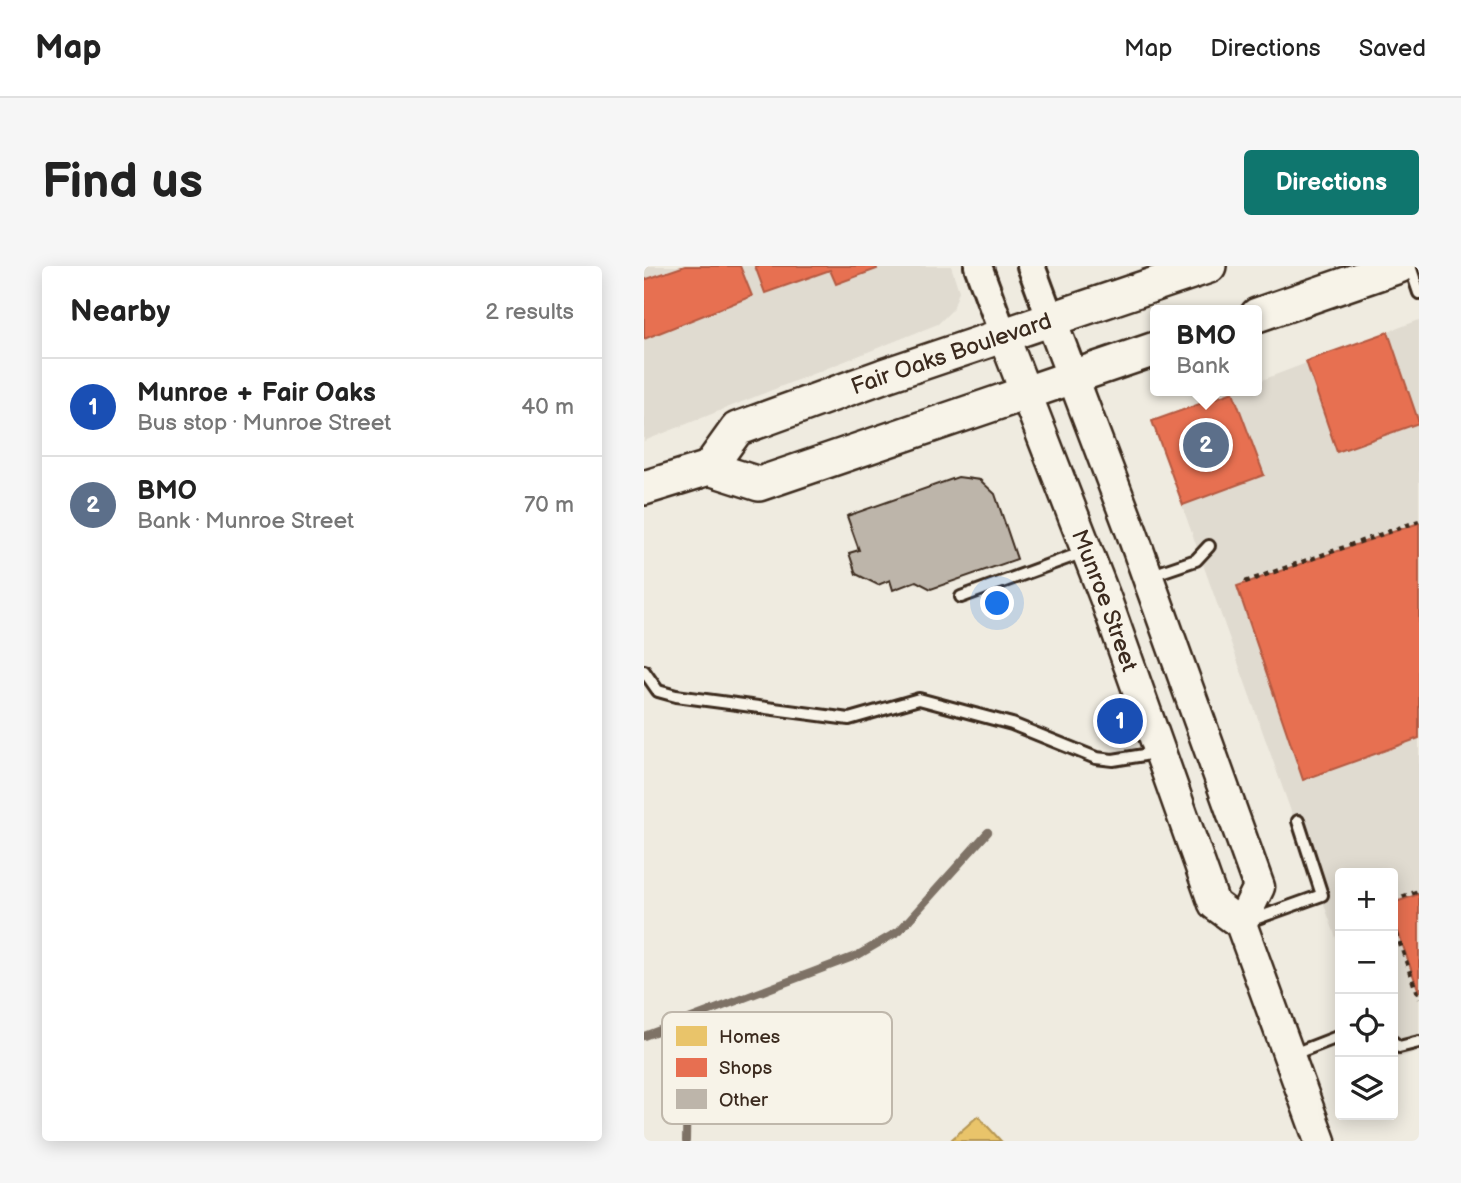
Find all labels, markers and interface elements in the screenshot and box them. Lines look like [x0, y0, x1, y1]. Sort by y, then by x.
text: Map [35, 28, 101, 68]
text: Map [1124, 34, 1172, 63]
text: Directions [1210, 34, 1321, 63]
text: Saved [1359, 34, 1426, 63]
button: Directions [1244, 150, 1419, 215]
text: Find us [42, 153, 203, 212]
text: Nearby [70, 294, 170, 330]
text: 2 results [485, 298, 574, 326]
popup [1150, 305, 1262, 396]
street label: Fair Oaks Boulevard [847, 307, 1055, 401]
text: BMO [1176, 321, 1236, 352]
text: Bank [1176, 352, 1229, 380]
text: Munroe + Fair Oaks [137, 378, 376, 409]
text: 1 [88, 393, 98, 421]
text: 40 m [521, 393, 574, 421]
text: Bus stop · Munroe Street [137, 409, 391, 437]
pin: 2 [1183, 419, 1229, 471]
text: BMO [137, 476, 197, 507]
text: 2 [86, 491, 100, 519]
text: 70 m [524, 491, 574, 519]
text: Bank · Munroe Street [137, 507, 354, 535]
street label: Munroe Street [1065, 526, 1143, 675]
your location [980, 586, 1014, 620]
pin: 1 [1097, 695, 1143, 747]
map controls [1335, 868, 1398, 1120]
button: + [1335, 868, 1398, 931]
button: − [1335, 931, 1398, 994]
button: locate [1335, 994, 1398, 1057]
legend [662, 1012, 892, 1124]
text: Homes [719, 1026, 780, 1049]
text: Shops [719, 1057, 772, 1080]
button: layers [1335, 1057, 1398, 1120]
text: Other [719, 1089, 769, 1112]

